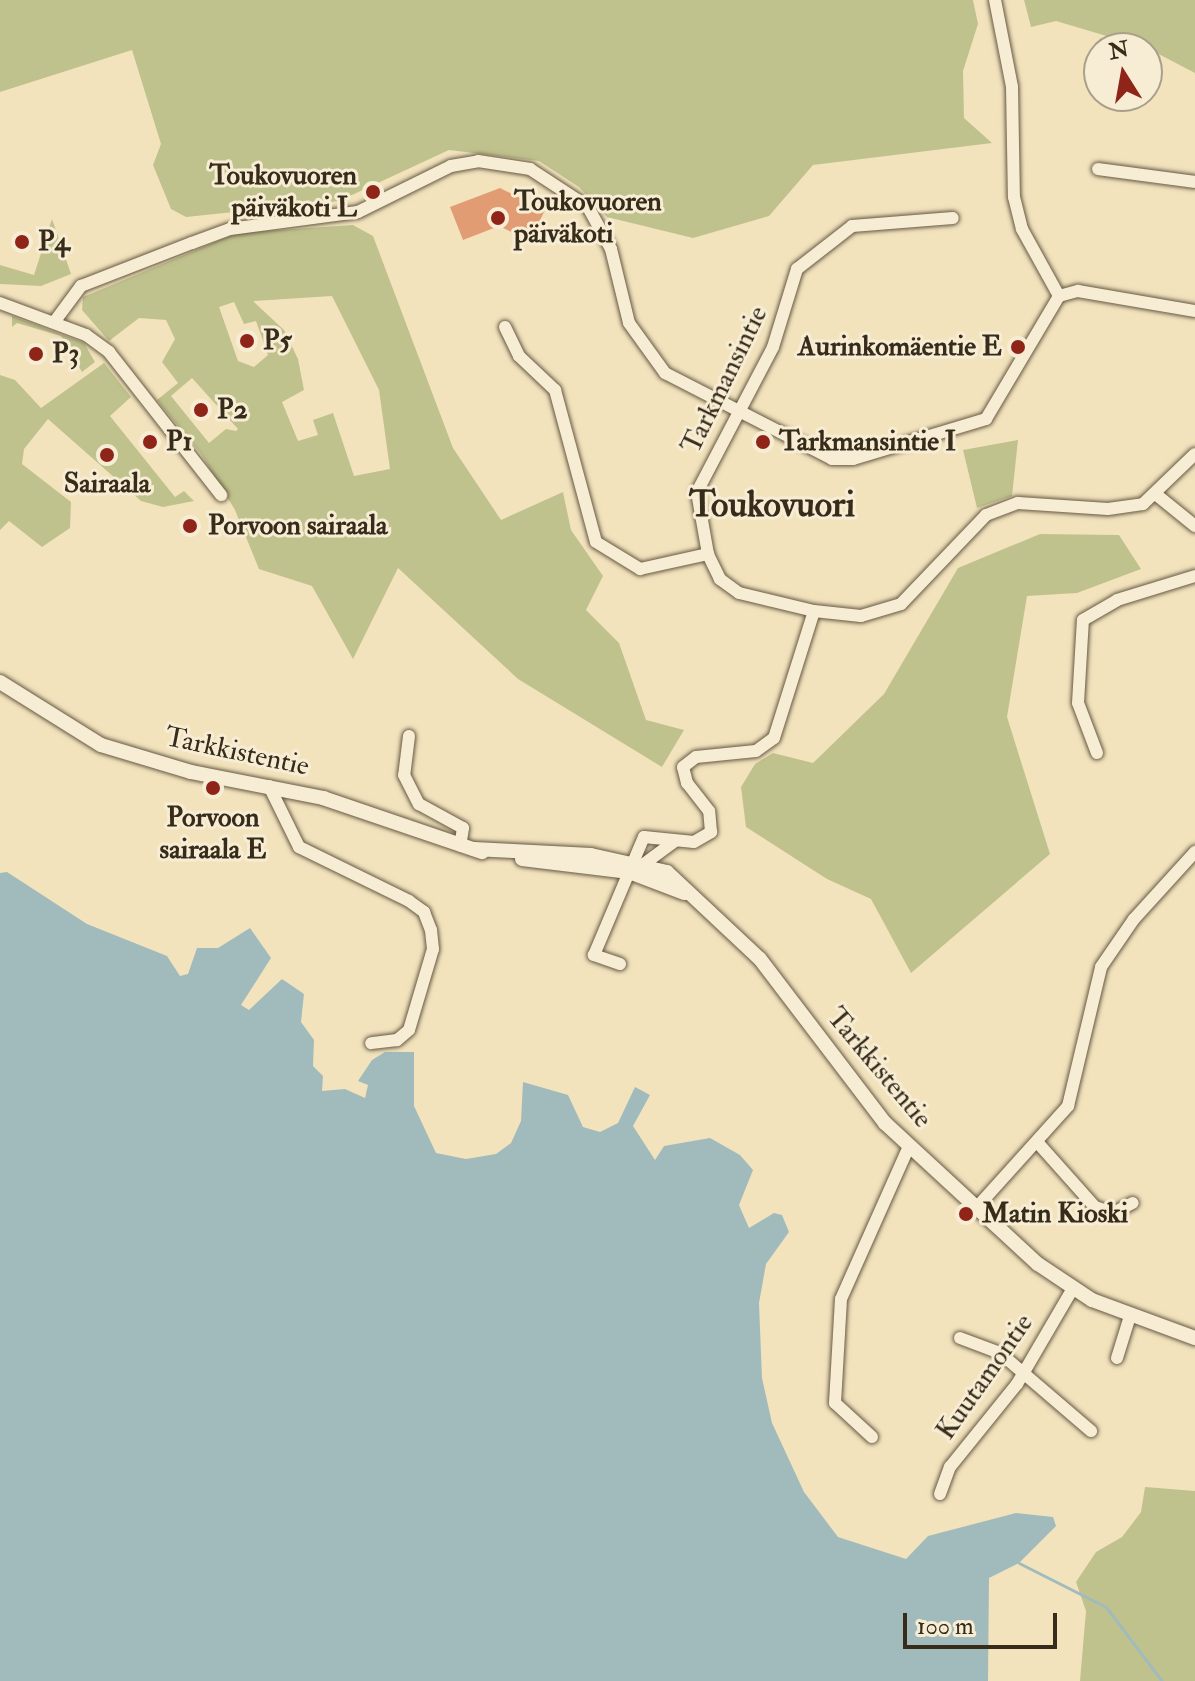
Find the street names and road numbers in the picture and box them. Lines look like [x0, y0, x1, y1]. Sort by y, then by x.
street label: Tarkmansintie [675, 301, 775, 459]
street label: Tarkkistentie [162, 720, 312, 784]
street label: Tarkkistentie [819, 1001, 939, 1135]
street label: Kuutamontie [929, 1308, 1041, 1446]

